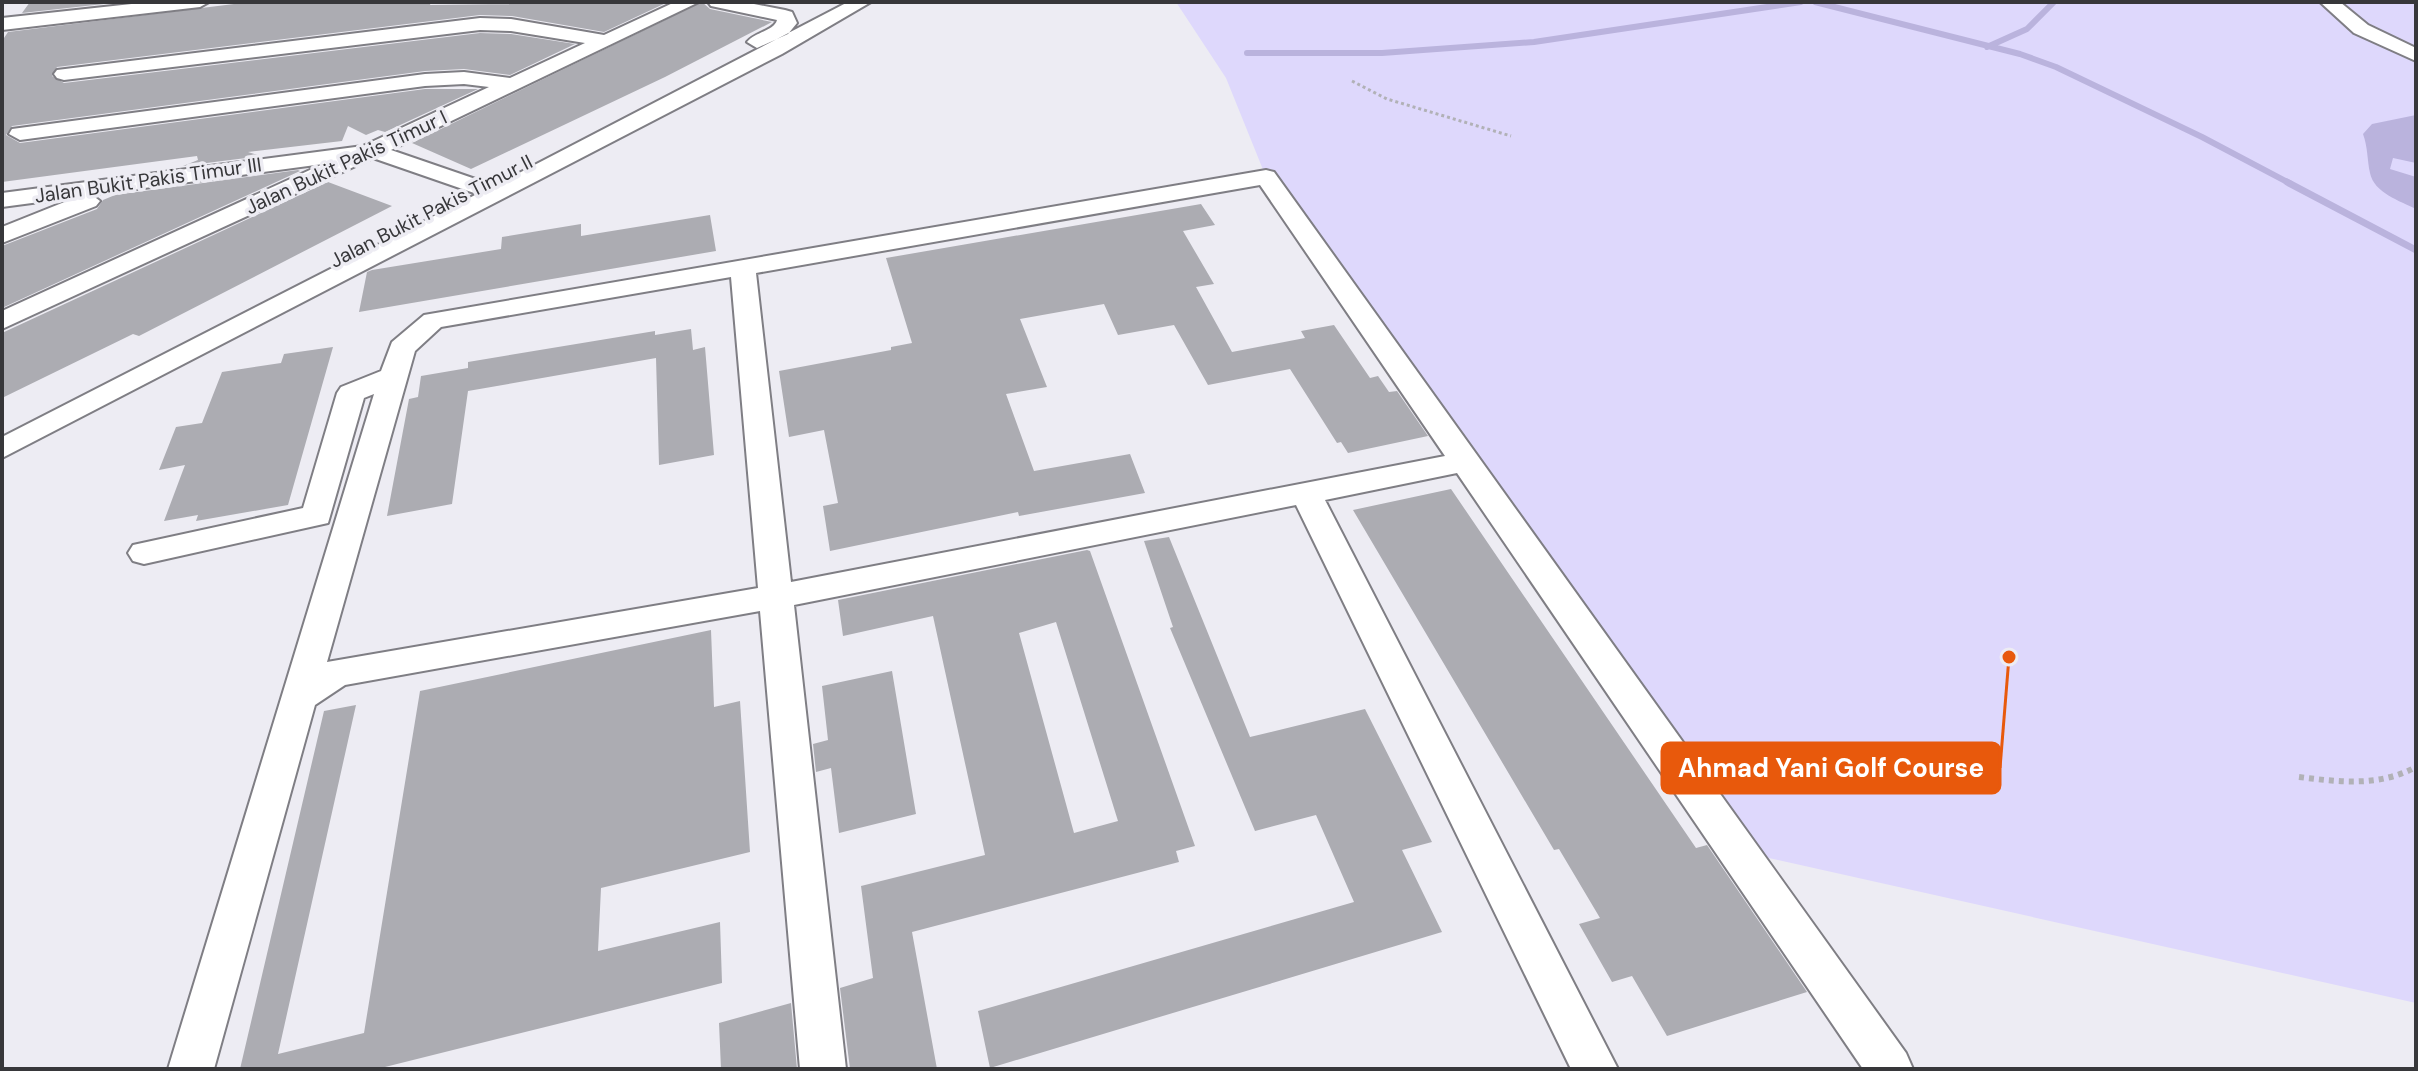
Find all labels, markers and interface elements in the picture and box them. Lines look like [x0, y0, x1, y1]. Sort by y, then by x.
street label: Jalan Bukit Pakis Timur I [241, 104, 451, 220]
street label: Jalan Bukit Pakis Timur II [325, 149, 537, 273]
street label: Jalan Bukit Pakis Timur III [33, 151, 263, 209]
callout: Ahmad Yani Golf Course [1662, 743, 2000, 793]
text: Ahmad Yani Golf Course [1678, 751, 1984, 785]

